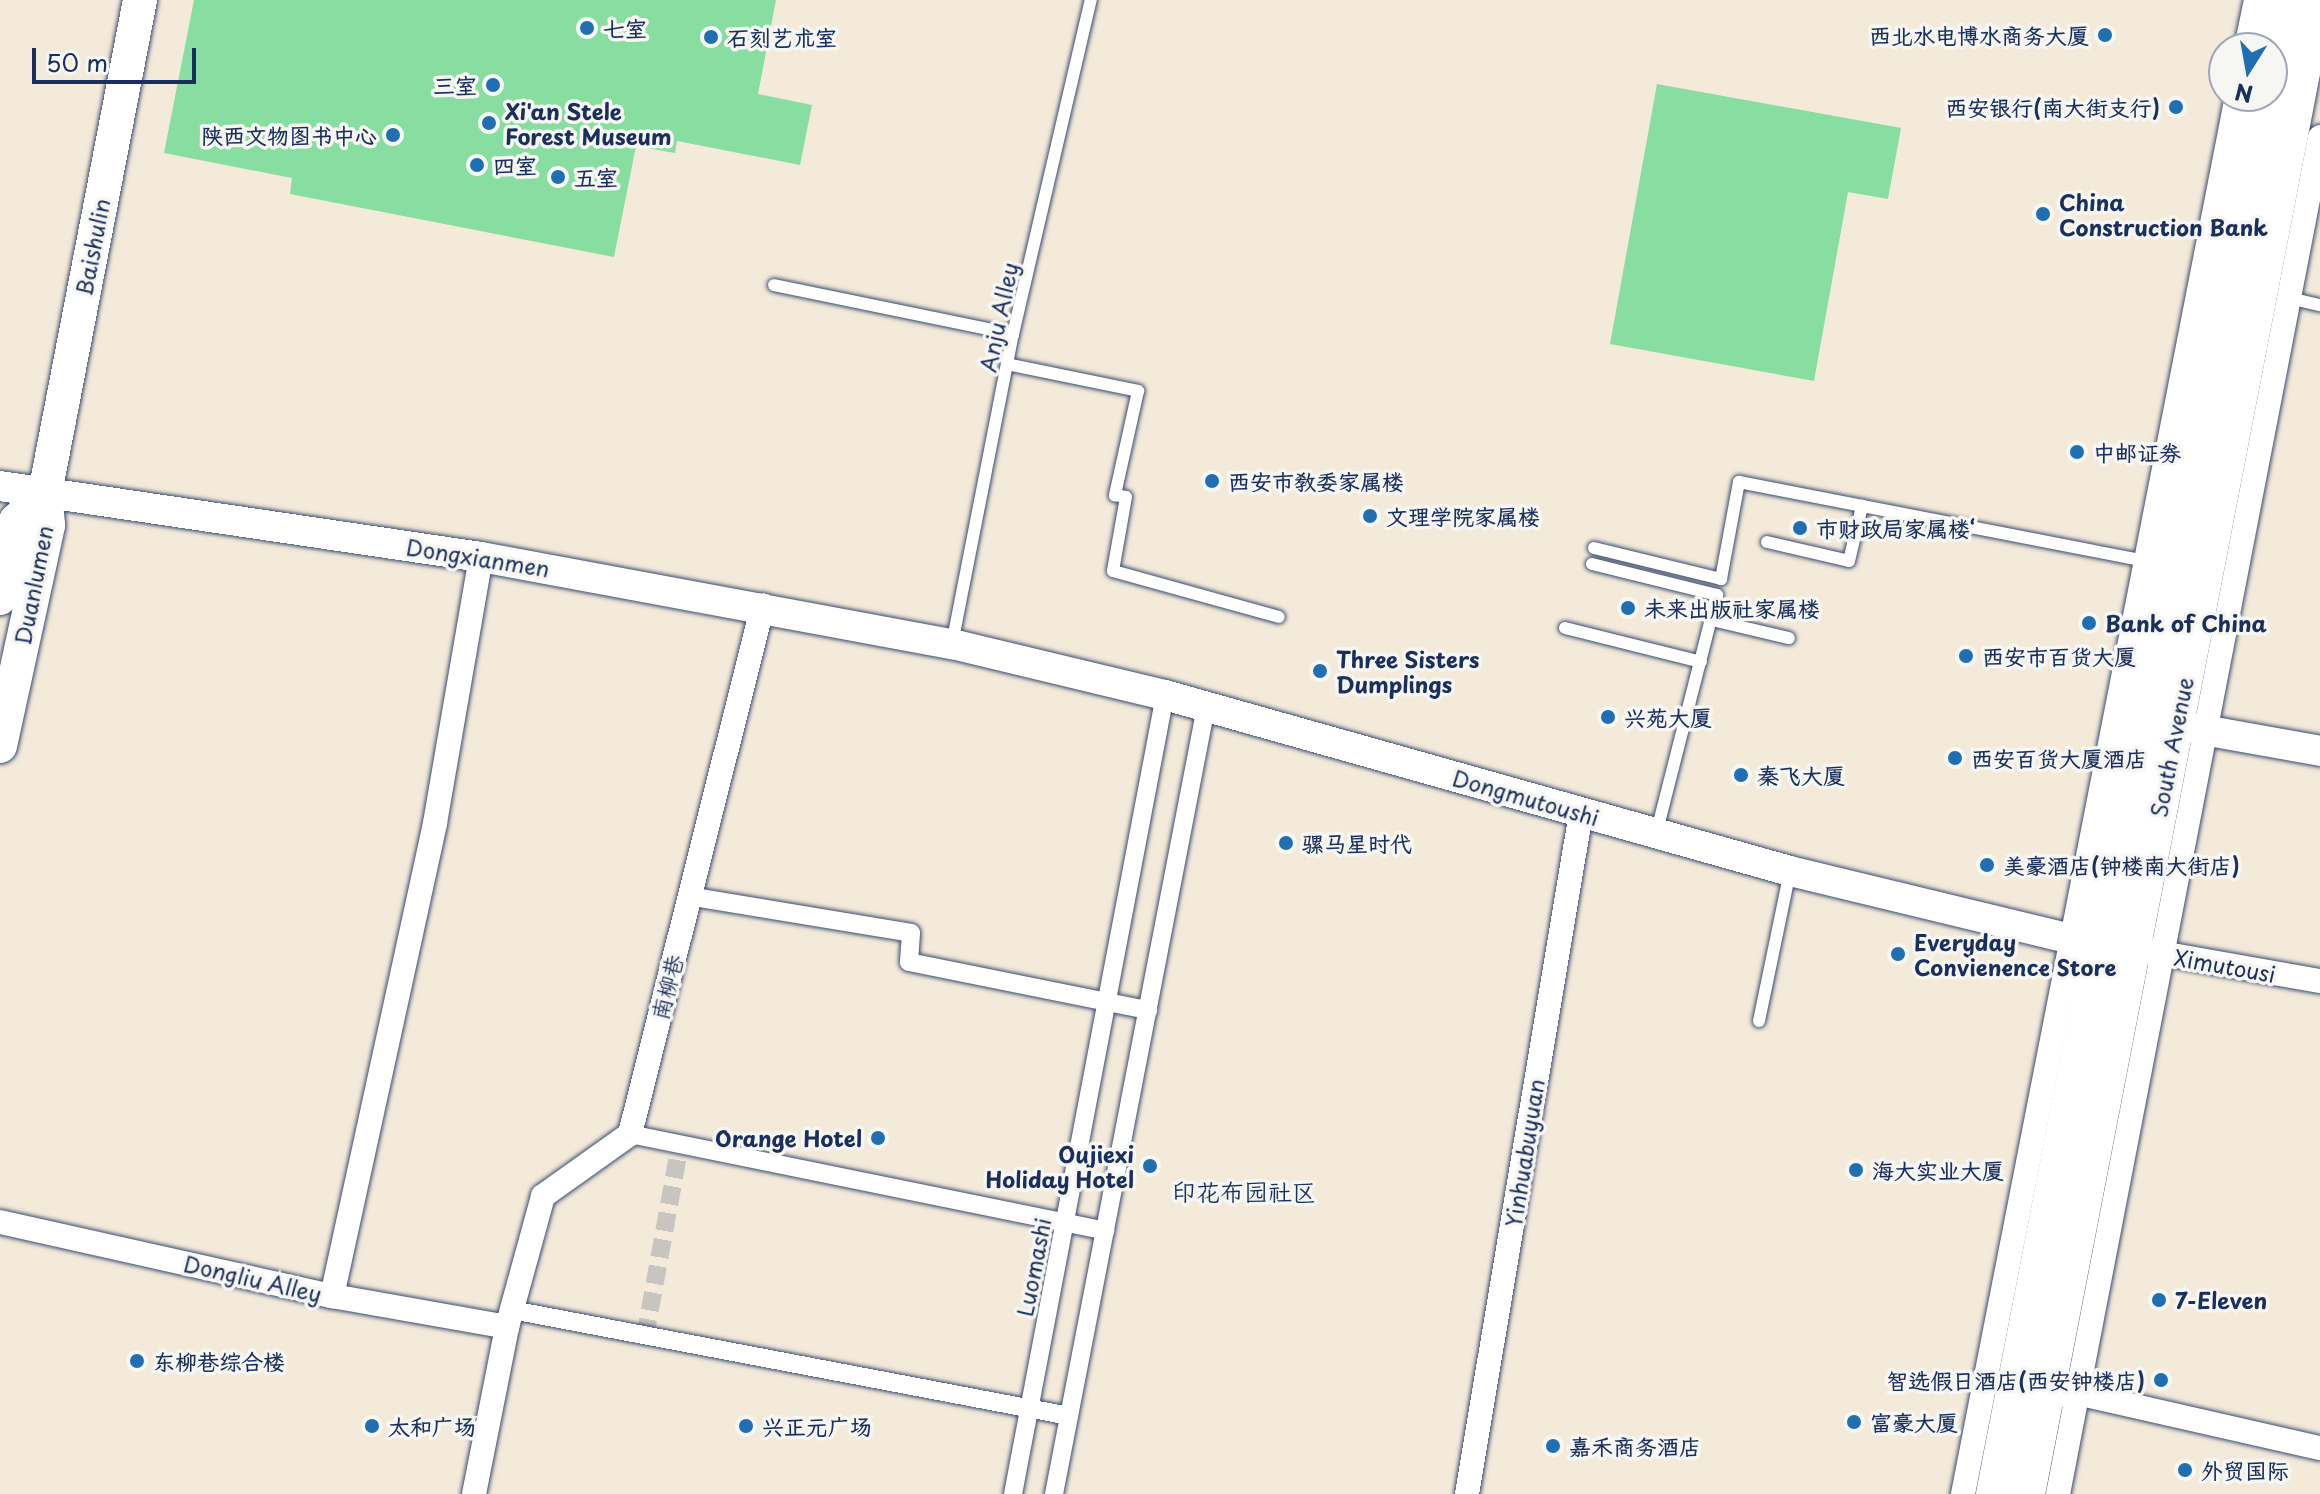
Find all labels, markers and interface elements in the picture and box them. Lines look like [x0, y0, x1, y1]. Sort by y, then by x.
place label: 七室 [603, 15, 647, 41]
marker: 七室 [578, 19, 596, 37]
place label: 西北水电博水商务大厦 [1869, 22, 2089, 48]
place label: 石刻艺术室 [727, 24, 837, 50]
marker: 西北水电博水商务大厦 [2096, 26, 2114, 44]
marker: 石刻艺术室 [702, 28, 720, 46]
scale bar [36, 32, 200, 82]
north arrow [2208, 32, 2288, 112]
text: 50 m [46, 44, 108, 80]
place label: 三室 [433, 72, 477, 98]
marker: 三室 [484, 76, 502, 94]
text: N [2232, 76, 2255, 112]
place label: 西安银行(南大街支行) [1945, 94, 2160, 120]
place label: Xi'an Stele Forest Museum [505, 97, 671, 148]
marker: 西安银行(南大街支行) [2167, 98, 2185, 116]
marker: Xi'an Stele Forest Museum [480, 114, 498, 132]
place label: 陕西文物图书中心 [201, 122, 377, 148]
marker: 陕西文物图书中心 [384, 126, 402, 144]
place label: 四室 [493, 152, 537, 178]
marker: 四室 [468, 156, 486, 174]
place label: 五室 [574, 164, 618, 190]
marker: 五室 [549, 168, 567, 186]
place label: China Construction Bank [2059, 188, 2269, 240]
street label: Baishulin [70, 196, 114, 298]
marker: China Construction Bank [2034, 205, 2052, 223]
street label: Anju Alley [974, 260, 1022, 374]
place label: 中邮证券 [2093, 439, 2181, 465]
marker: 中邮证券 [2068, 443, 2086, 461]
place label: 西安市教委家属楼 [1228, 468, 1404, 494]
marker: 西安市教委家属楼 [1203, 472, 1221, 490]
place label: 文理学院家属楼 [1386, 503, 1540, 529]
marker: 文理学院家属楼 [1361, 507, 1379, 525]
place label: 市财政局家属楼‘ [1816, 515, 1975, 541]
marker: 市财政局家属楼‘ [1791, 519, 1809, 537]
street label: Duanlumen [8, 523, 58, 647]
street label: Dongxianmen [404, 533, 552, 581]
place label: 未来出版社家属楼 [1644, 595, 1820, 621]
marker: 未来出版社家属楼 [1619, 599, 1637, 617]
place label: Bank of China [2105, 610, 2267, 636]
marker: Bank of China [2080, 614, 2098, 632]
place label: 西安市百货大厦 [1982, 643, 2136, 669]
place label: Three Sisters Dumplings [1336, 645, 1482, 696]
marker: 西安市百货大厦 [1957, 647, 1975, 665]
marker: Three Sisters Dumplings [1311, 662, 1329, 680]
street label: South Avenue [2144, 674, 2198, 820]
place label: 兴苑大厦 [1624, 704, 1712, 730]
marker: 兴苑大厦 [1599, 708, 1617, 726]
place label: 西安百货大厦酒店 [1971, 745, 2147, 771]
marker: 西安百货大厦酒店 [1946, 749, 1964, 767]
place label: 秦飞大厦 [1757, 762, 1845, 788]
street label: Dongmutoushi [1450, 764, 1602, 830]
marker: 秦飞大厦 [1732, 766, 1750, 784]
place label: 骡马星时代 [1302, 830, 1412, 856]
marker: 骡马星时代 [1277, 834, 1295, 852]
place label: 美豪酒店(钟楼南大街店) [2003, 852, 2240, 878]
marker: 美豪酒店(钟楼南大街店) [1978, 856, 1996, 874]
place label: Everyday Convienence Store [1914, 928, 2118, 980]
street label: Ximutousi [2172, 943, 2278, 987]
marker: Everyday Convienence Store [1889, 945, 1907, 963]
street label: 南柳巷 [645, 952, 687, 1022]
street label: Yinhuabuyuan [1499, 1077, 1549, 1229]
place label: Orange Hotel [714, 1125, 862, 1151]
marker: Orange Hotel [869, 1129, 887, 1147]
place label: Oujiexi Holiday Hotel [984, 1140, 1134, 1192]
marker: Oujiexi Holiday Hotel [1141, 1157, 1159, 1175]
place label: 海大实业大厦 [1872, 1157, 2004, 1183]
marker: 海大实业大厦 [1847, 1161, 1865, 1179]
district label: 印花布园社区 [1172, 1178, 1316, 1206]
street label: Luomashi [1011, 1216, 1055, 1318]
street label: Dongliu Alley [181, 1249, 325, 1307]
place label: 7-Eleven [2175, 1287, 2267, 1313]
marker: 7-Eleven [2150, 1291, 2168, 1309]
place label: 东柳巷综合楼 [153, 1348, 285, 1374]
marker: 东柳巷综合楼 [128, 1352, 146, 1370]
place label: 智选假日酒店(西安钟楼店) [1886, 1367, 2145, 1393]
marker: 智选假日酒店(西安钟楼店) [2152, 1371, 2170, 1389]
place label: 富豪大厦 [1870, 1409, 1958, 1435]
place label: 太和广场 [388, 1413, 476, 1439]
place label: 兴正元广场 [762, 1413, 872, 1439]
marker: 富豪大厦 [1845, 1413, 1863, 1431]
marker: 太和广场 [363, 1417, 381, 1435]
marker: 兴正元广场 [737, 1417, 755, 1435]
place label: 嘉禾商务酒店 [1569, 1433, 1701, 1459]
marker: 嘉禾商务酒店 [1544, 1437, 1562, 1455]
place label: 外贸国际 [2201, 1457, 2289, 1483]
marker: 外贸国际 [2176, 1461, 2194, 1479]

